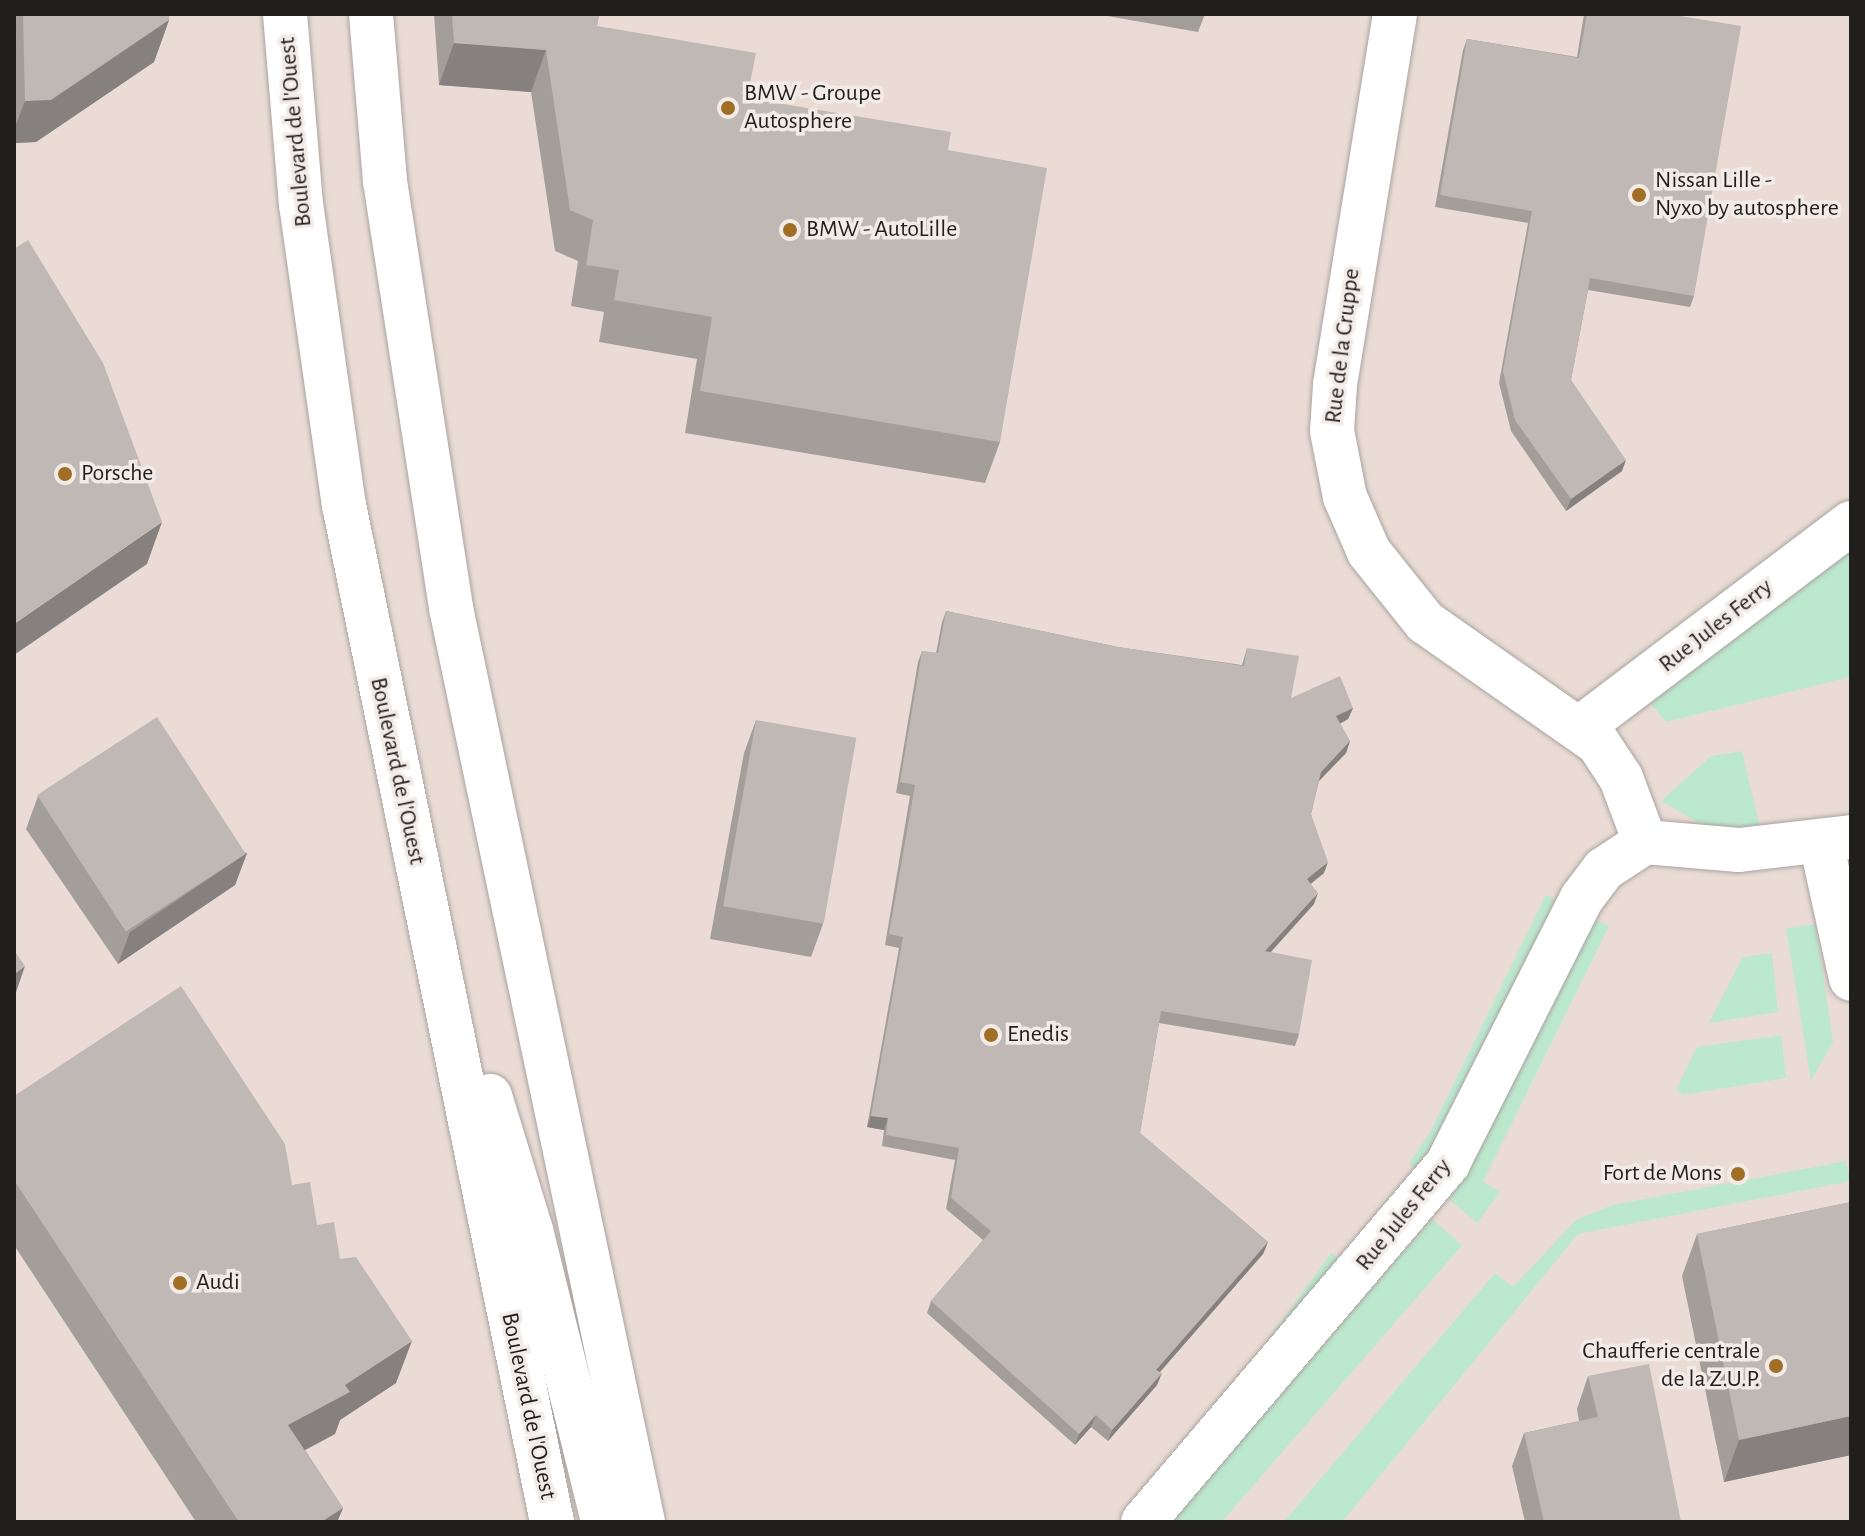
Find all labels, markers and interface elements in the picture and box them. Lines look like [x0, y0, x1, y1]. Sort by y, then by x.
street label: Boulevard de l'Ouest [273, 36, 319, 228]
place label: BMW - Groupe Autosphere [744, 80, 881, 136]
marker: BMW - Groupe Autosphere [719, 99, 737, 117]
place label: Nissan Lille - Nyxo by autosphere [1655, 167, 1839, 223]
marker: Nissan Lille - Nyxo by autosphere [1630, 186, 1648, 204]
place label: BMW - AutoLille [806, 216, 957, 244]
marker: BMW - AutoLille [781, 221, 799, 239]
street label: Rue de la Cruppe [1319, 267, 1367, 425]
place label: Porsche [81, 460, 153, 488]
marker: Porsche [56, 465, 74, 483]
street label: Rue Jules Ferry [1654, 573, 1778, 679]
street label: Boulevard de l'Ouest [363, 675, 431, 867]
place label: Enedis [1007, 1021, 1069, 1049]
marker: Enedis [982, 1026, 1000, 1044]
street label: Rue Jules Ferry [1350, 1153, 1458, 1277]
place label: Fort de Mons [1603, 1160, 1722, 1188]
marker: Fort de Mons [1729, 1165, 1747, 1183]
place label: Audi [196, 1269, 240, 1297]
marker: Audi [171, 1274, 189, 1292]
street label: Boulevard de l'Ouest [494, 1310, 562, 1502]
place label: Chaufferie centrale de la Z.U.P. [1582, 1338, 1760, 1394]
marker: Chaufferie centrale de la Z.U.P. [1767, 1357, 1785, 1375]

